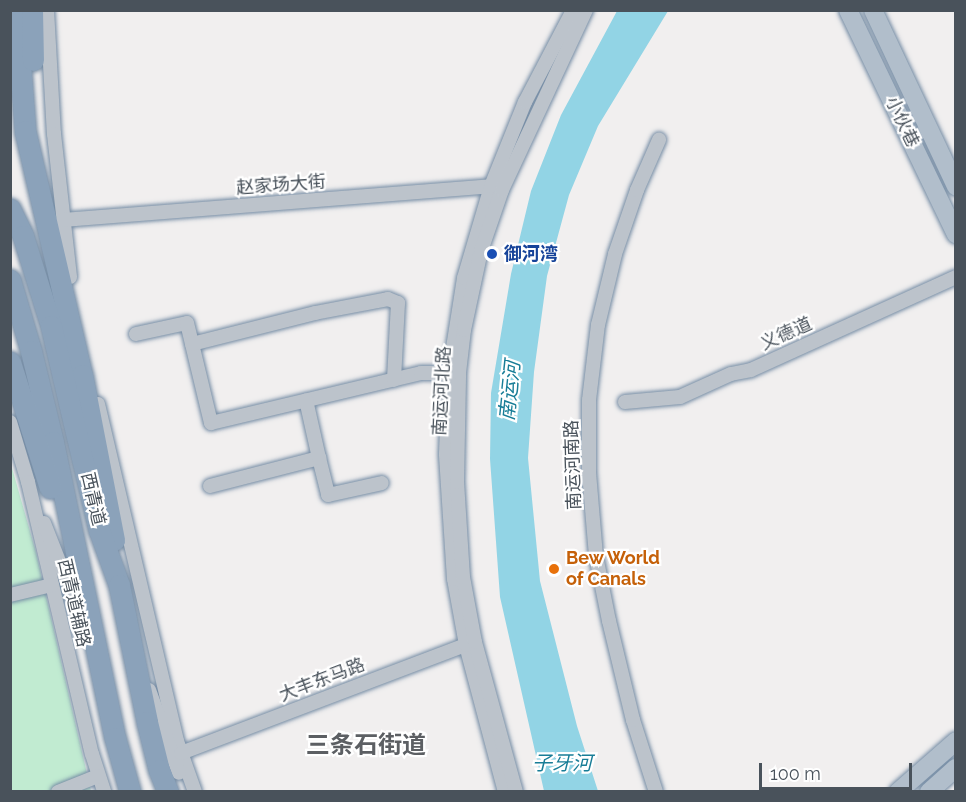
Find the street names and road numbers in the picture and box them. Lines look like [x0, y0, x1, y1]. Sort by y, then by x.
street label: 小伙巷 [880, 93, 924, 151]
street label: 赵家场大街 [235, 171, 327, 199]
street label: 义德道 [757, 313, 815, 355]
street label: 南运河北路 [429, 345, 455, 437]
street label: 南运河南路 [561, 420, 585, 510]
street label: 西青道 [76, 470, 110, 528]
street label: 西青道辅路 [53, 557, 95, 649]
street label: 大丰东马路 [276, 654, 368, 706]

